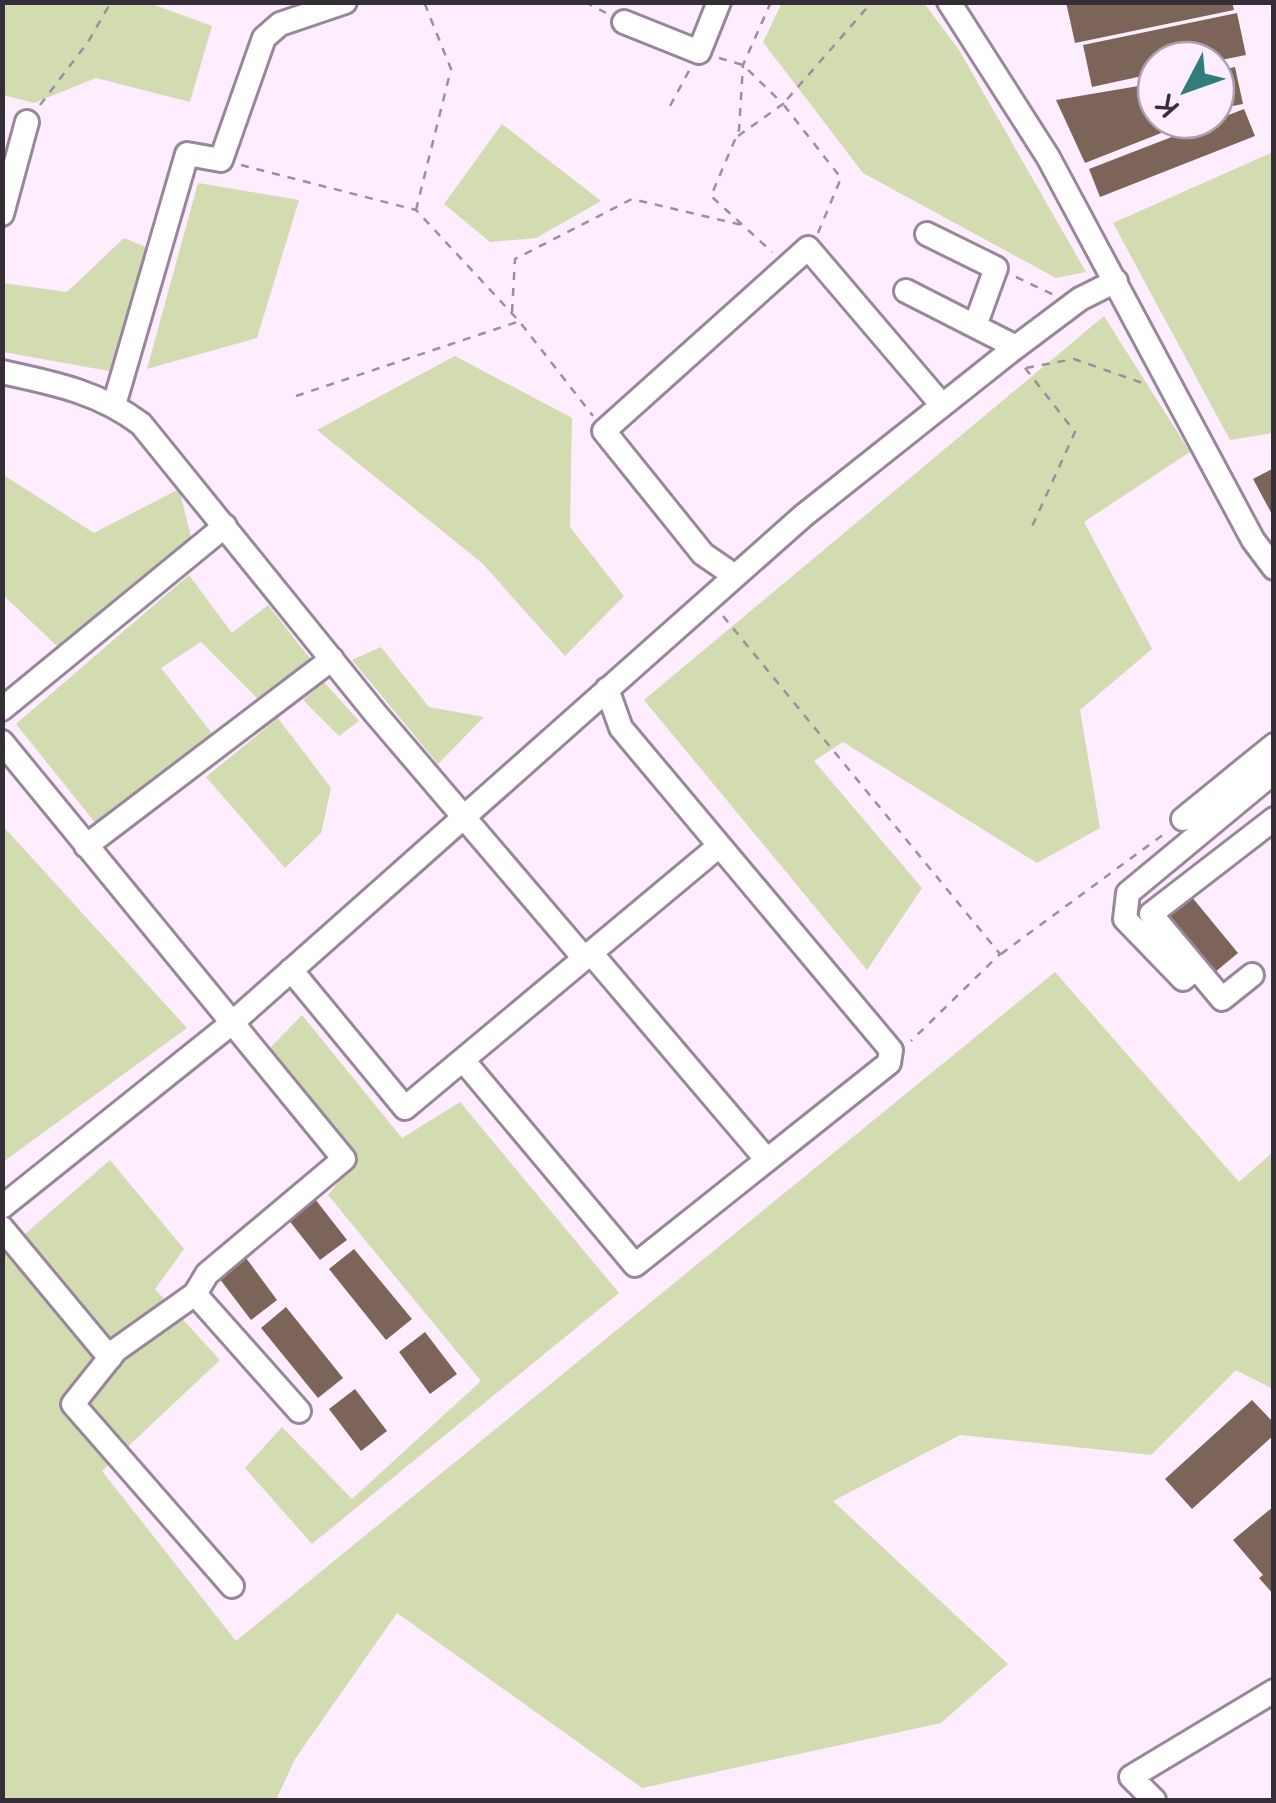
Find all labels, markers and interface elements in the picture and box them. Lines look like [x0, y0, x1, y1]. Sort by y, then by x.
north arrow [1136, 40, 1236, 140]
text: K [1149, 87, 1187, 124]

